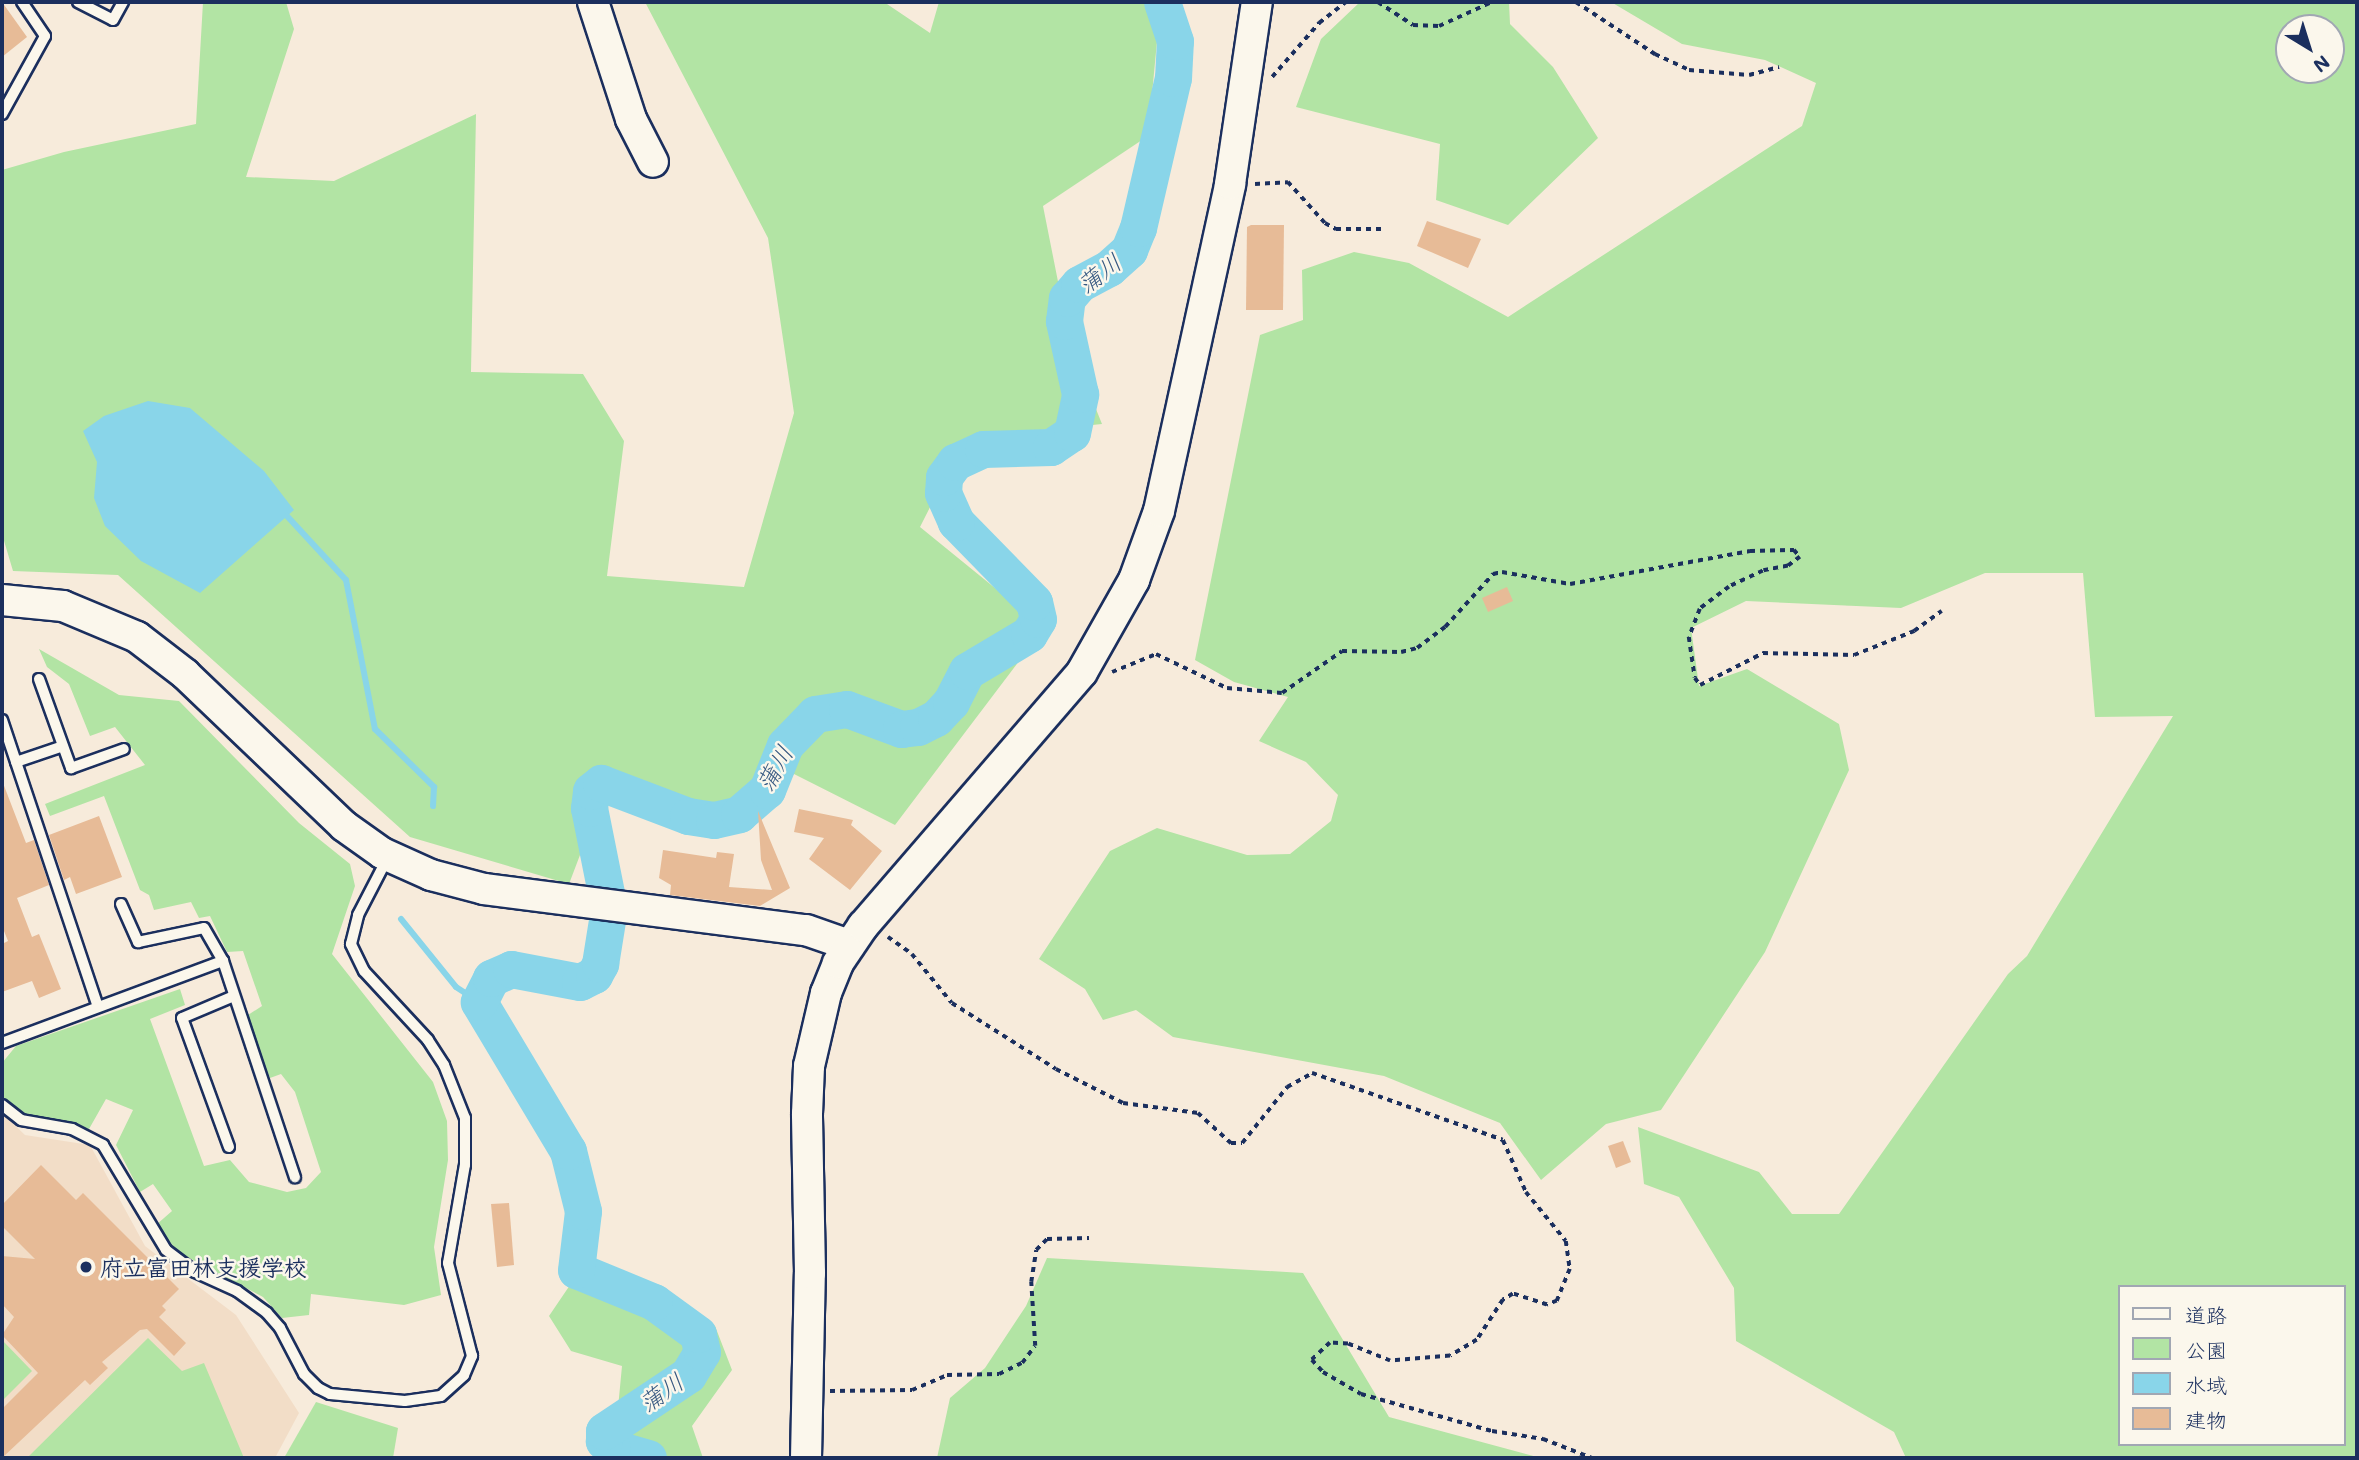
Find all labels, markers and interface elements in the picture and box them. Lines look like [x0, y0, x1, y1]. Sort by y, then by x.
north arrow [2275, 14, 2345, 84]
text: N [2309, 50, 2335, 79]
water label: 蒲川 [1071, 247, 1127, 299]
water label: 蒲川 [750, 740, 798, 796]
place label: 府立富田林支援学校 [100, 1253, 307, 1281]
marker: 府立富田林支援学校 [78, 1259, 94, 1275]
legend [2118, 1285, 2345, 1446]
text: 道路 [2185, 1301, 2227, 1328]
text: 公園 [2185, 1336, 2227, 1363]
water label: 蒲川 [633, 1366, 689, 1418]
text: 水域 [2185, 1371, 2227, 1398]
text: 建物 [2185, 1406, 2227, 1433]

